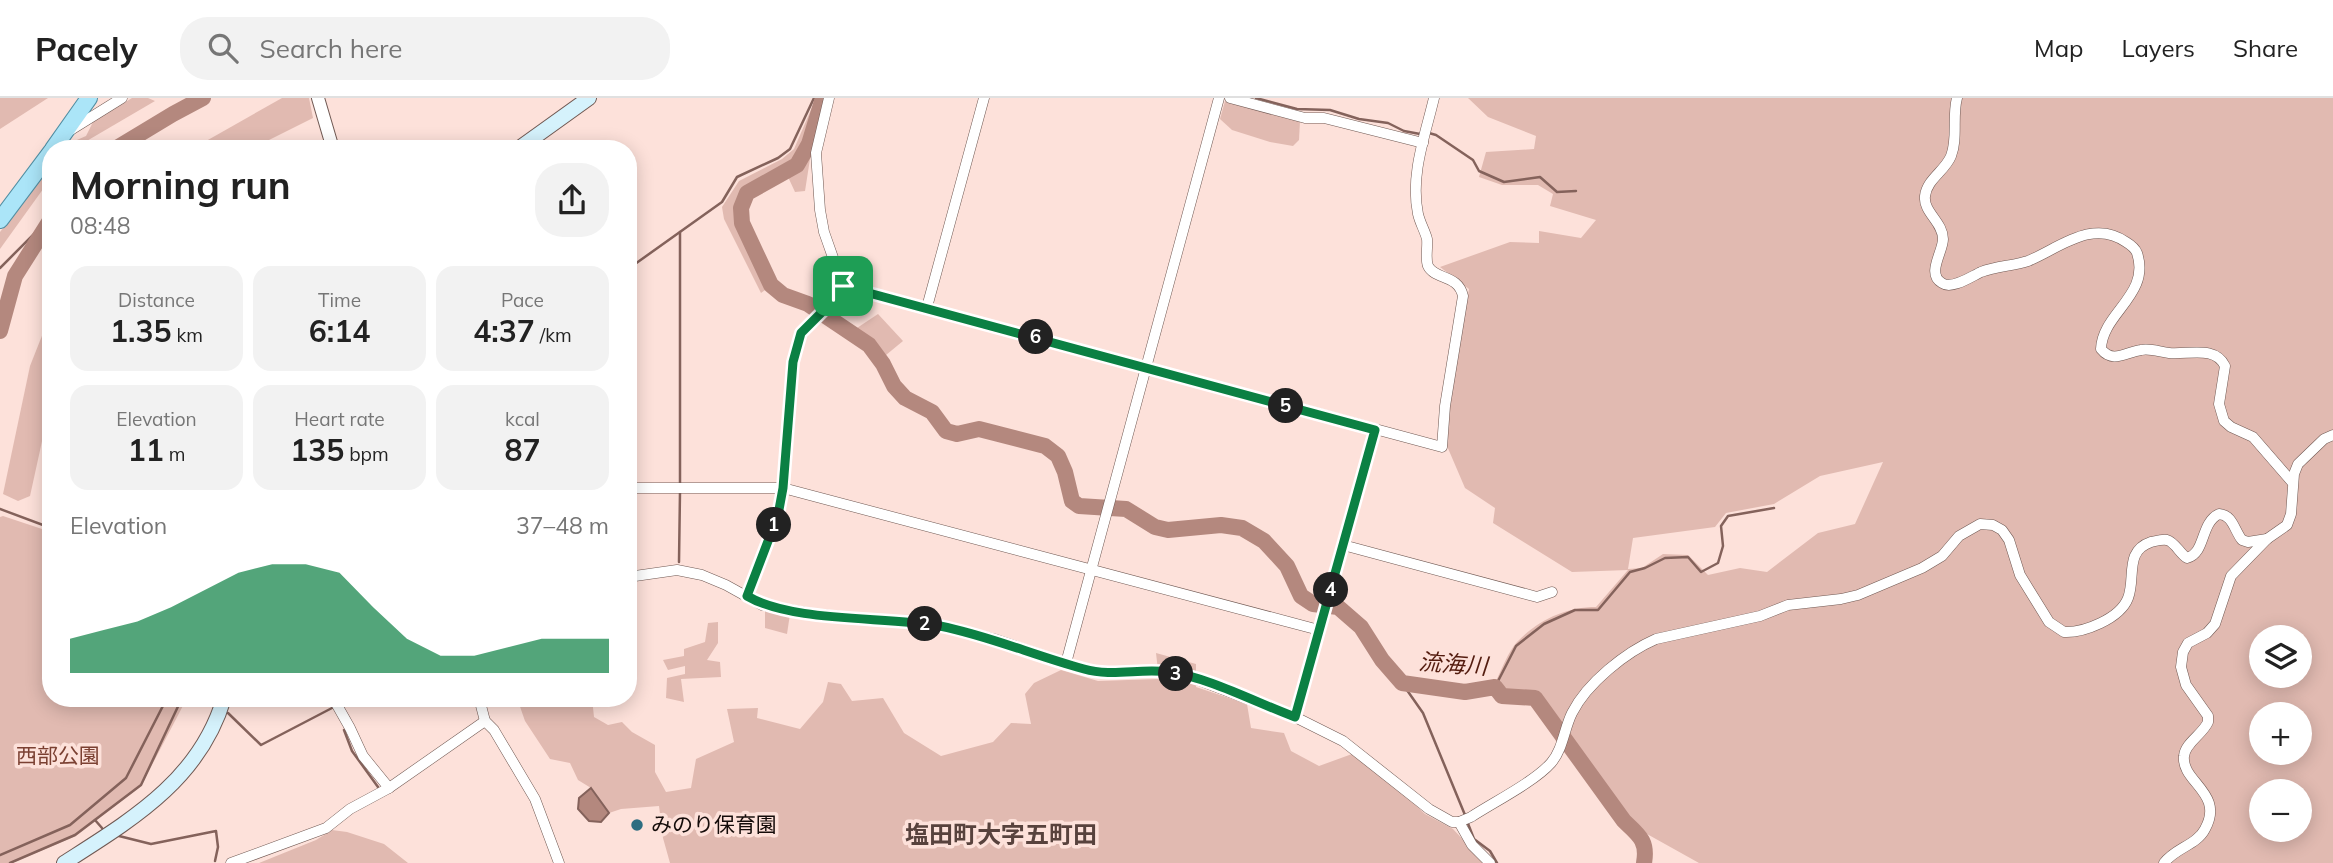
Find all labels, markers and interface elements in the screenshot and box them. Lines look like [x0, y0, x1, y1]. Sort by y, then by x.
search box [180, 17, 670, 80]
text: Pacely [35, 28, 138, 69]
icon: search [204, 29, 242, 67]
text: Search here [260, 32, 403, 65]
text: Map [2034, 33, 2083, 63]
text: Layers [2121, 33, 2195, 63]
text: Share [2233, 33, 2298, 63]
text: Morning run [70, 161, 291, 209]
button: share [535, 163, 609, 237]
text: 08:48 [70, 211, 130, 240]
pin [813, 256, 873, 316]
icon: arrive [824, 267, 862, 305]
text: Distance [118, 288, 195, 312]
text: Time [318, 288, 361, 312]
text: Pace [501, 288, 544, 312]
text: 1.35 [110, 312, 172, 350]
text: 6:14 [309, 312, 370, 350]
text: 4:37 [473, 312, 535, 350]
pin: 6 [1018, 320, 1054, 354]
text: km [172, 323, 203, 347]
text: /km [535, 323, 572, 347]
text: 6 [1030, 324, 1041, 348]
pin: 5 [1268, 388, 1304, 424]
text: 5 [1280, 393, 1291, 417]
text: Elevation [116, 407, 197, 431]
text: Heart rate [294, 407, 385, 431]
text: kcal [505, 407, 540, 431]
text: 11 [128, 431, 164, 469]
text: 135 [290, 431, 344, 469]
text: 87 [505, 431, 541, 469]
text: m [164, 442, 185, 466]
text: bpm [344, 442, 389, 466]
pin: 1 [756, 508, 792, 542]
text: Elevation [70, 511, 167, 540]
text: 37–48 m [516, 511, 609, 540]
text: 1 [768, 512, 779, 536]
pin: 4 [1314, 573, 1348, 608]
text: 4 [1325, 577, 1336, 601]
pin: 2 [908, 606, 942, 642]
text: 2 [919, 611, 930, 635]
map controls [2249, 625, 2312, 842]
button: layers [2249, 625, 2312, 688]
water label: 流海川 [1418, 647, 1491, 681]
pin: 3 [1158, 656, 1194, 692]
text: 3 [1170, 661, 1181, 685]
button: + [2249, 702, 2312, 765]
park label: 西部公園 [16, 742, 100, 768]
button: − [2249, 779, 2312, 842]
place label: みのり保育園 [651, 811, 777, 837]
marker: みのり保育園 [629, 817, 645, 833]
district label: 塩田町大字五町田 [905, 819, 1097, 849]

